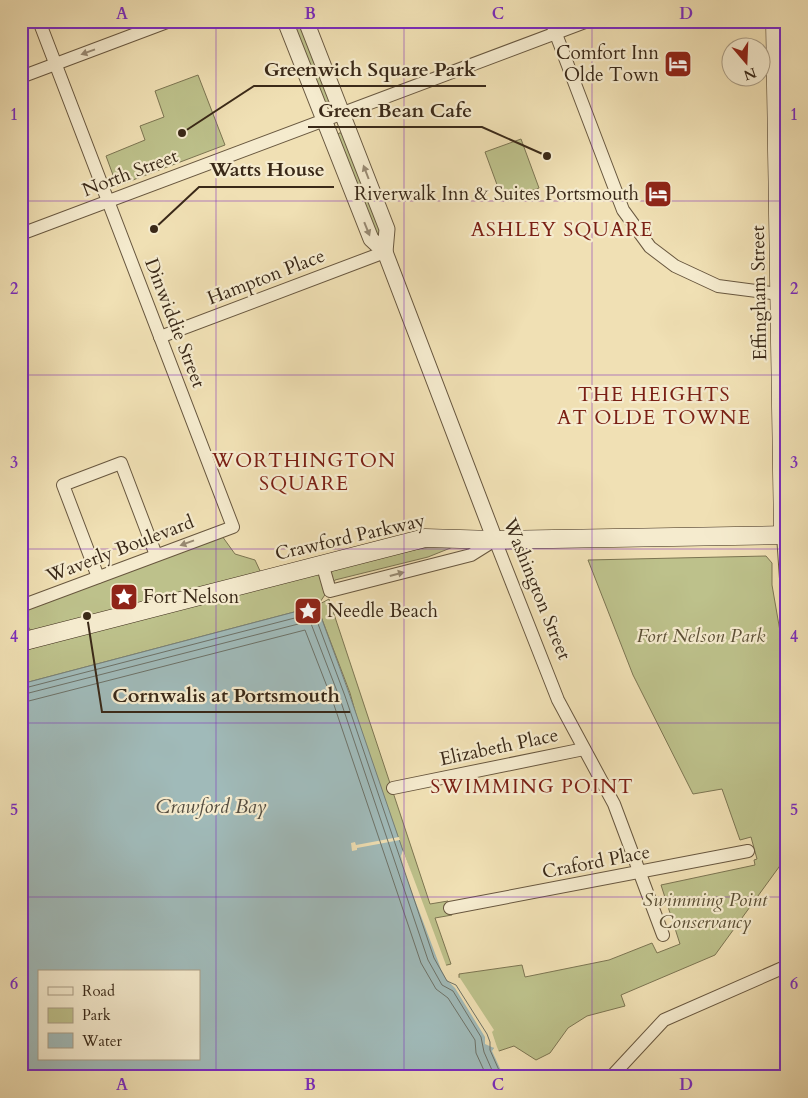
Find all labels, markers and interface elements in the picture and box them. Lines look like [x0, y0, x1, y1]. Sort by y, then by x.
text: A [116, 3, 128, 25]
text: B [304, 3, 316, 25]
text: C [492, 3, 504, 25]
text: D [679, 3, 693, 25]
north arrow [720, 38, 770, 88]
place label: Comfort Inn Olde Town [556, 40, 659, 88]
one-way arrow [80, 48, 95, 56]
hotel icon: Comfort Inn Olde Town [663, 49, 693, 79]
callout: Greenwich Square Park [254, 51, 486, 86]
text: Greenwich Square Park [264, 56, 477, 83]
text: N [741, 63, 759, 85]
callout: Green Bean Cafe [308, 92, 482, 127]
text: Green Bean Cafe [318, 97, 472, 124]
text: 1 [10, 104, 18, 126]
text: 1 [790, 104, 798, 126]
street label: North Street [78, 143, 182, 203]
callout: Watts House [199, 152, 334, 187]
text: Watts House [208, 156, 325, 183]
one-way arrow [361, 165, 369, 179]
hotel icon: Riverwalk Inn & Suites Portsmouth [643, 179, 673, 209]
place label: Riverwalk Inn & Suites Portsmouth [354, 181, 640, 207]
district label: ASHLEY SQUARE [471, 216, 653, 243]
one-way arrow [364, 222, 371, 237]
street label: Effingham Street [745, 225, 773, 361]
street label: Hampton Place [203, 243, 329, 311]
street label: Dinwiddie Street [138, 254, 212, 392]
text: 2 [10, 278, 18, 300]
text: 2 [790, 278, 798, 300]
district label: THE HEIGHTS AT OLDE TOWNE [557, 381, 751, 431]
district label: WORTHINGTON SQUARE [211, 447, 396, 497]
text: 3 [10, 452, 18, 474]
text: 3 [790, 452, 798, 474]
street label: Crawford Parkway [272, 507, 428, 567]
street label: Waverly Boulevard [41, 509, 198, 589]
street label: Washington Street [496, 513, 577, 664]
one-way arrow [179, 539, 194, 547]
one-way arrow [389, 570, 404, 578]
place icon: Fort Nelson [109, 582, 139, 612]
place label: Fort Nelson [143, 584, 239, 610]
place icon: Needle Beach [293, 596, 323, 626]
place label: Needle Beach [327, 598, 439, 624]
park label: Fort Nelson Park [637, 623, 766, 649]
text: 4 [10, 626, 18, 648]
text: 4 [790, 626, 798, 648]
callout: Cornwalis at Portsmouth [102, 677, 350, 712]
text: Cornwalis at Portsmouth [112, 682, 340, 709]
street label: Elizabeth Place [437, 722, 561, 772]
district label: SWIMMING POINT [430, 773, 634, 800]
water label: Crawford Bay [156, 793, 267, 820]
text: 5 [10, 799, 18, 821]
text: 5 [790, 799, 798, 821]
street label: Craford Place [540, 839, 652, 885]
park label: Swimming Point Conservancy [643, 887, 768, 935]
legend [38, 970, 200, 1060]
text: 6 [10, 973, 18, 995]
text: 6 [790, 973, 798, 995]
text: Road [82, 981, 115, 1001]
text: Park [82, 1005, 111, 1025]
text: Water [81, 1031, 123, 1051]
text: A [116, 1074, 128, 1096]
text: B [304, 1074, 316, 1096]
text: C [492, 1074, 504, 1096]
text: D [679, 1074, 693, 1096]

